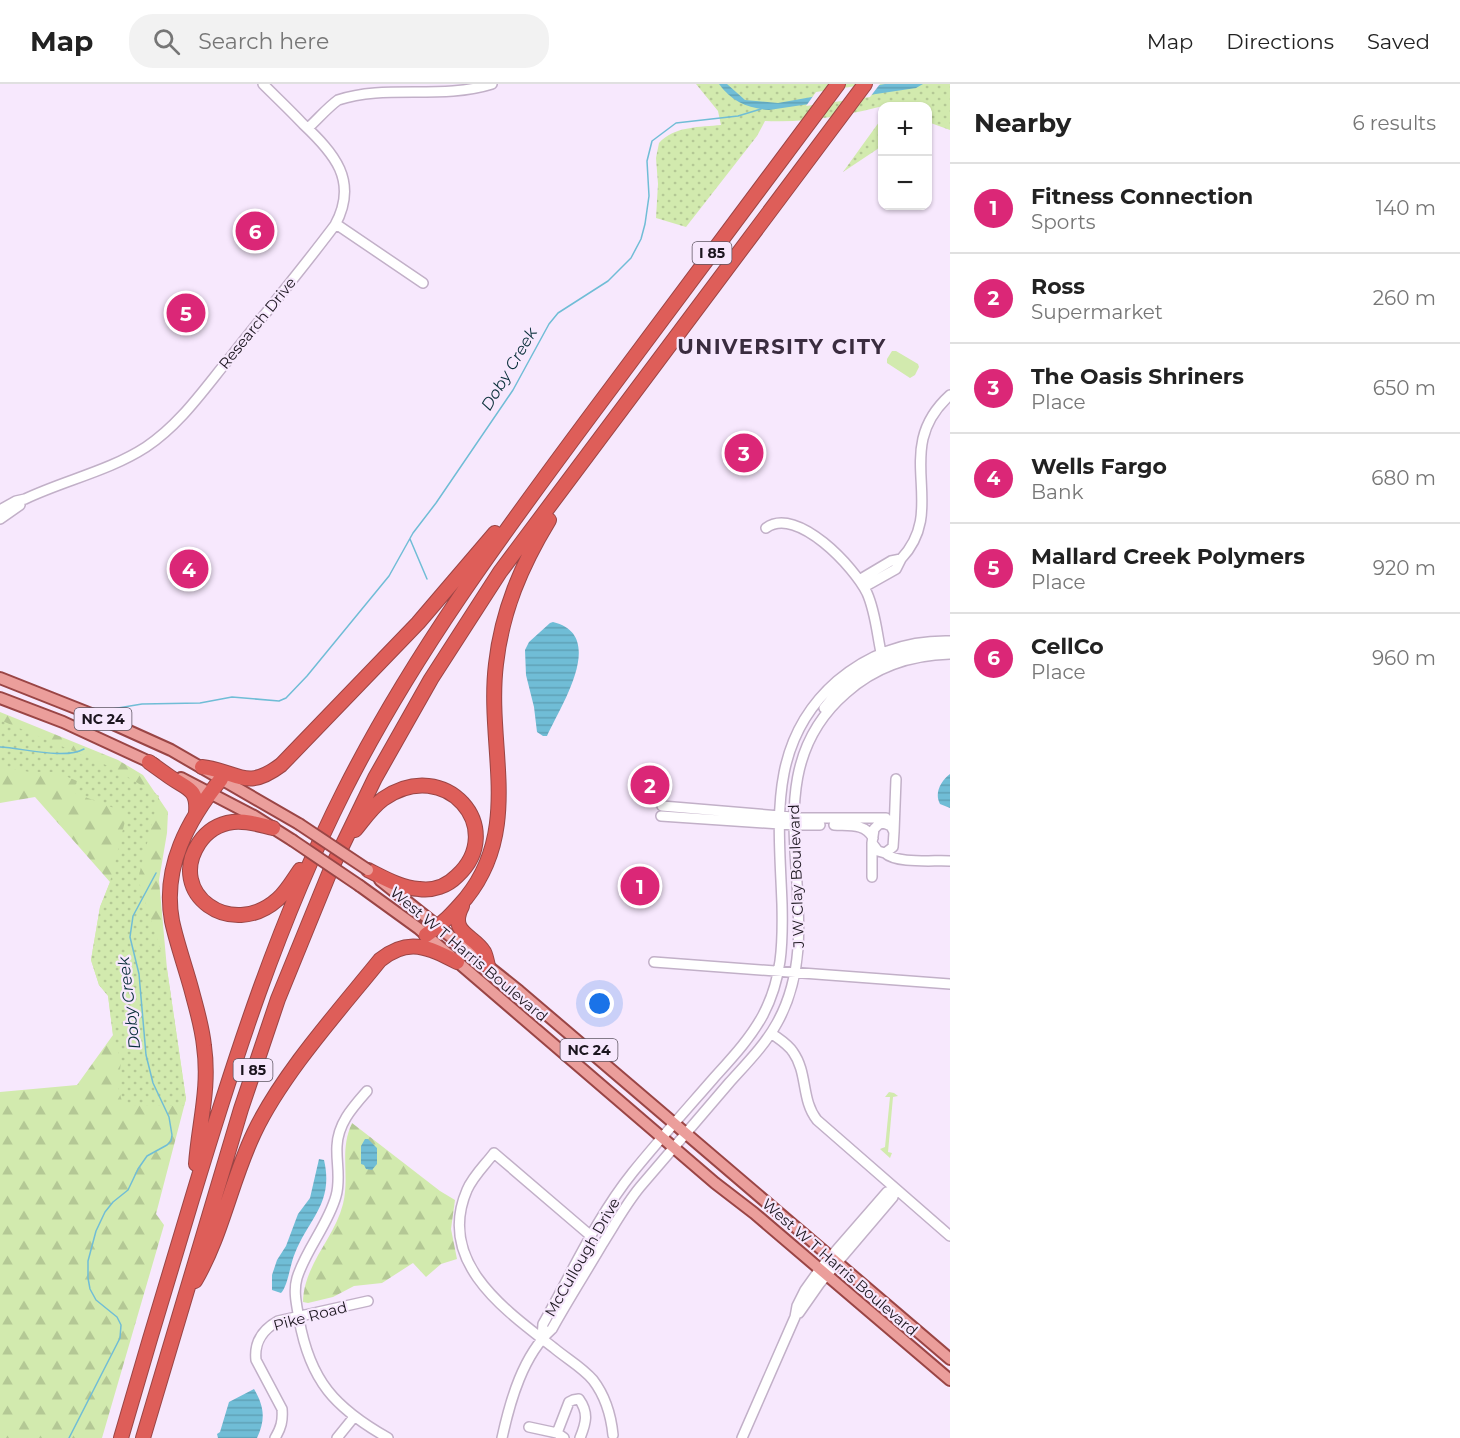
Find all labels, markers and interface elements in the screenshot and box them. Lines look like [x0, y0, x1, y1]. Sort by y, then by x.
search box [129, 14, 549, 68]
text: Map [30, 24, 93, 58]
icon: search [150, 25, 183, 58]
text: Search here [198, 28, 329, 55]
text: Map [1147, 29, 1193, 54]
text: Directions [1226, 29, 1334, 54]
text: Saved [1367, 29, 1430, 54]
map controls [878, 102, 932, 210]
button: + [878, 102, 932, 156]
text: Nearby [974, 107, 1071, 139]
text: 6 results [1352, 111, 1436, 135]
button: − [878, 156, 932, 210]
text: Fitness Connection [1031, 183, 1253, 210]
text: 1 [990, 196, 997, 220]
text: 140 m [1376, 196, 1436, 220]
pin: 6 [236, 208, 274, 254]
text: Sports [1031, 210, 1096, 234]
road number: I 85 [692, 242, 732, 264]
street label: Research Drive [214, 273, 300, 373]
text: Ross [1031, 273, 1085, 300]
text: 2 [988, 286, 999, 310]
text: 260 m [1373, 286, 1436, 310]
pin: 5 [166, 290, 206, 336]
text: Supermarket [1031, 300, 1163, 324]
water label: Doby Creek [477, 323, 542, 414]
district label: UNIVERSITY CITY [677, 334, 887, 359]
text: The Oasis Shriners [1031, 363, 1244, 390]
text: 3 [988, 376, 999, 400]
text: 650 m [1373, 376, 1436, 400]
text: Place [1031, 390, 1086, 414]
pin: 3 [724, 430, 764, 476]
text: Wells Fargo [1031, 453, 1167, 480]
text: 4 [987, 466, 1000, 490]
text: 680 m [1371, 466, 1436, 490]
text: Bank [1031, 480, 1083, 504]
text: Mallard Creek Polymers [1031, 543, 1305, 570]
pin: 4 [170, 546, 208, 592]
text: 5 [988, 556, 999, 580]
text: 920 m [1373, 556, 1436, 580]
text: Place [1031, 570, 1086, 594]
text: CellCo [1031, 633, 1104, 660]
text: 6 [987, 646, 1000, 670]
text: 960 m [1372, 646, 1436, 670]
text: Place [1031, 660, 1086, 684]
road number: NC 24 [74, 708, 132, 730]
pin: 2 [630, 762, 670, 808]
street label: J W Clay Boulevard [784, 804, 808, 949]
pin: 1 [620, 864, 660, 908]
street label: West W T Harris Boulevard [386, 882, 552, 1026]
water label: Doby Creek [114, 954, 144, 1050]
your location [585, 989, 614, 1018]
road number: NC 24 [560, 1039, 618, 1061]
road number: I 85 [234, 1059, 272, 1081]
street label: McCullough Drive [540, 1194, 624, 1320]
street label: West W T Harris Boulevard [758, 1194, 922, 1340]
street label: Pike Road [271, 1297, 349, 1335]

